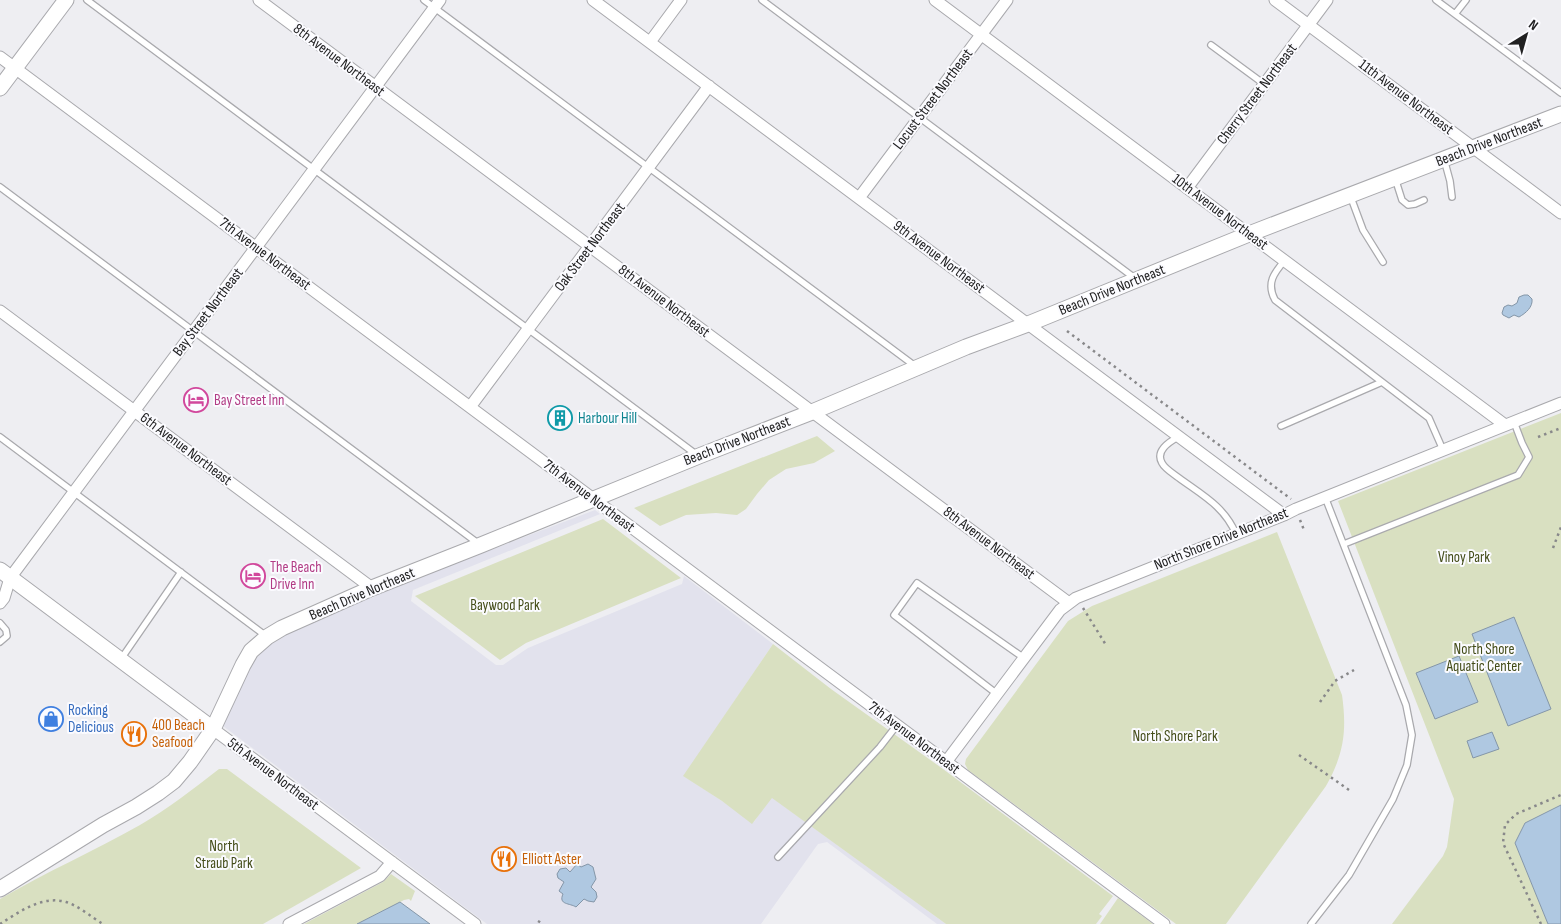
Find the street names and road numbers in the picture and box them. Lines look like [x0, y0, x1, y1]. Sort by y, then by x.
street label: 8th Avenue Northeast [289, 19, 389, 101]
street label: Cherry Street Northeast [1213, 39, 1301, 148]
street label: Locust Street Northeast [889, 44, 977, 153]
street label: 11th Avenue Northeast [1355, 55, 1458, 139]
street label: Beach Drive Northeast [1433, 113, 1546, 171]
street label: 10th Avenue Northeast [1168, 170, 1272, 255]
street label: Oak Street Northeast [550, 198, 630, 295]
street label: 7th Avenue Northeast [215, 213, 315, 295]
street label: 9th Avenue Northeast [889, 216, 989, 298]
street label: 8th Avenue Northeast [614, 260, 714, 342]
street label: Beach Drive Northeast [1056, 260, 1168, 320]
street label: Bay Street Northeast [169, 264, 248, 360]
street label: 6th Avenue Northeast [136, 408, 236, 490]
street label: Beach Drive Northeast [681, 412, 794, 470]
street label: 7th Avenue Northeast [539, 455, 639, 537]
street label: 8th Avenue Northeast [939, 502, 1039, 584]
street label: North Shore Drive Northeast [1151, 503, 1291, 575]
street label: Beach Drive Northeast [306, 563, 418, 625]
street label: 7th Avenue Northeast [864, 697, 964, 779]
street label: 5th Avenue Northeast [224, 733, 323, 815]

